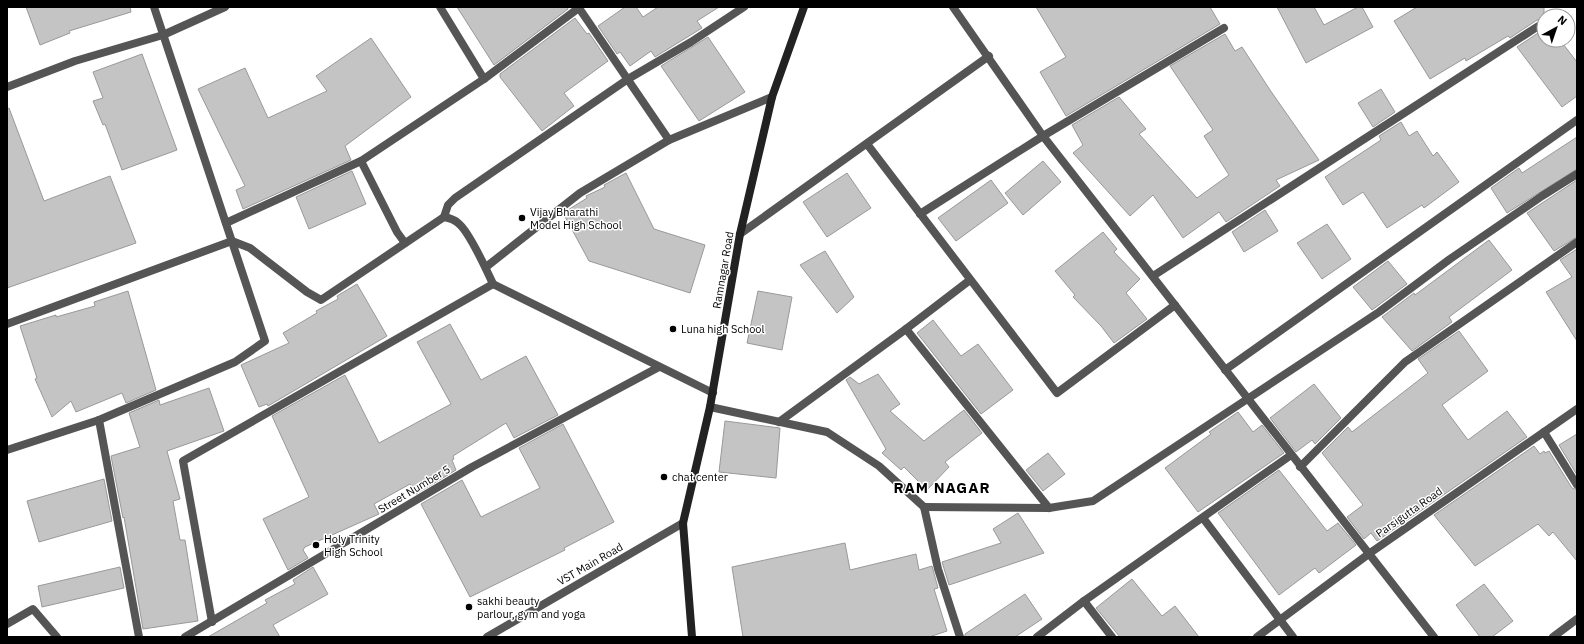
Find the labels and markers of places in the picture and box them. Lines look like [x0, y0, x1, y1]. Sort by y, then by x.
place label: Vijay Bharathi Model High School [530, 205, 622, 232]
marker: Vijay Bharathi Model High School [517, 213, 527, 223]
place label: Luna high School [681, 322, 765, 336]
marker: Luna high School [668, 324, 678, 334]
place label: chat center [672, 470, 728, 484]
marker: chat center [659, 472, 669, 482]
place label: Holy Trinity High School [324, 532, 383, 559]
marker: Holy Trinity High School [311, 540, 321, 550]
place label: sakhi beauty parlour, gym and yoga [477, 594, 585, 621]
marker: sakhi beauty parlour, gym and yoga [464, 602, 474, 612]

